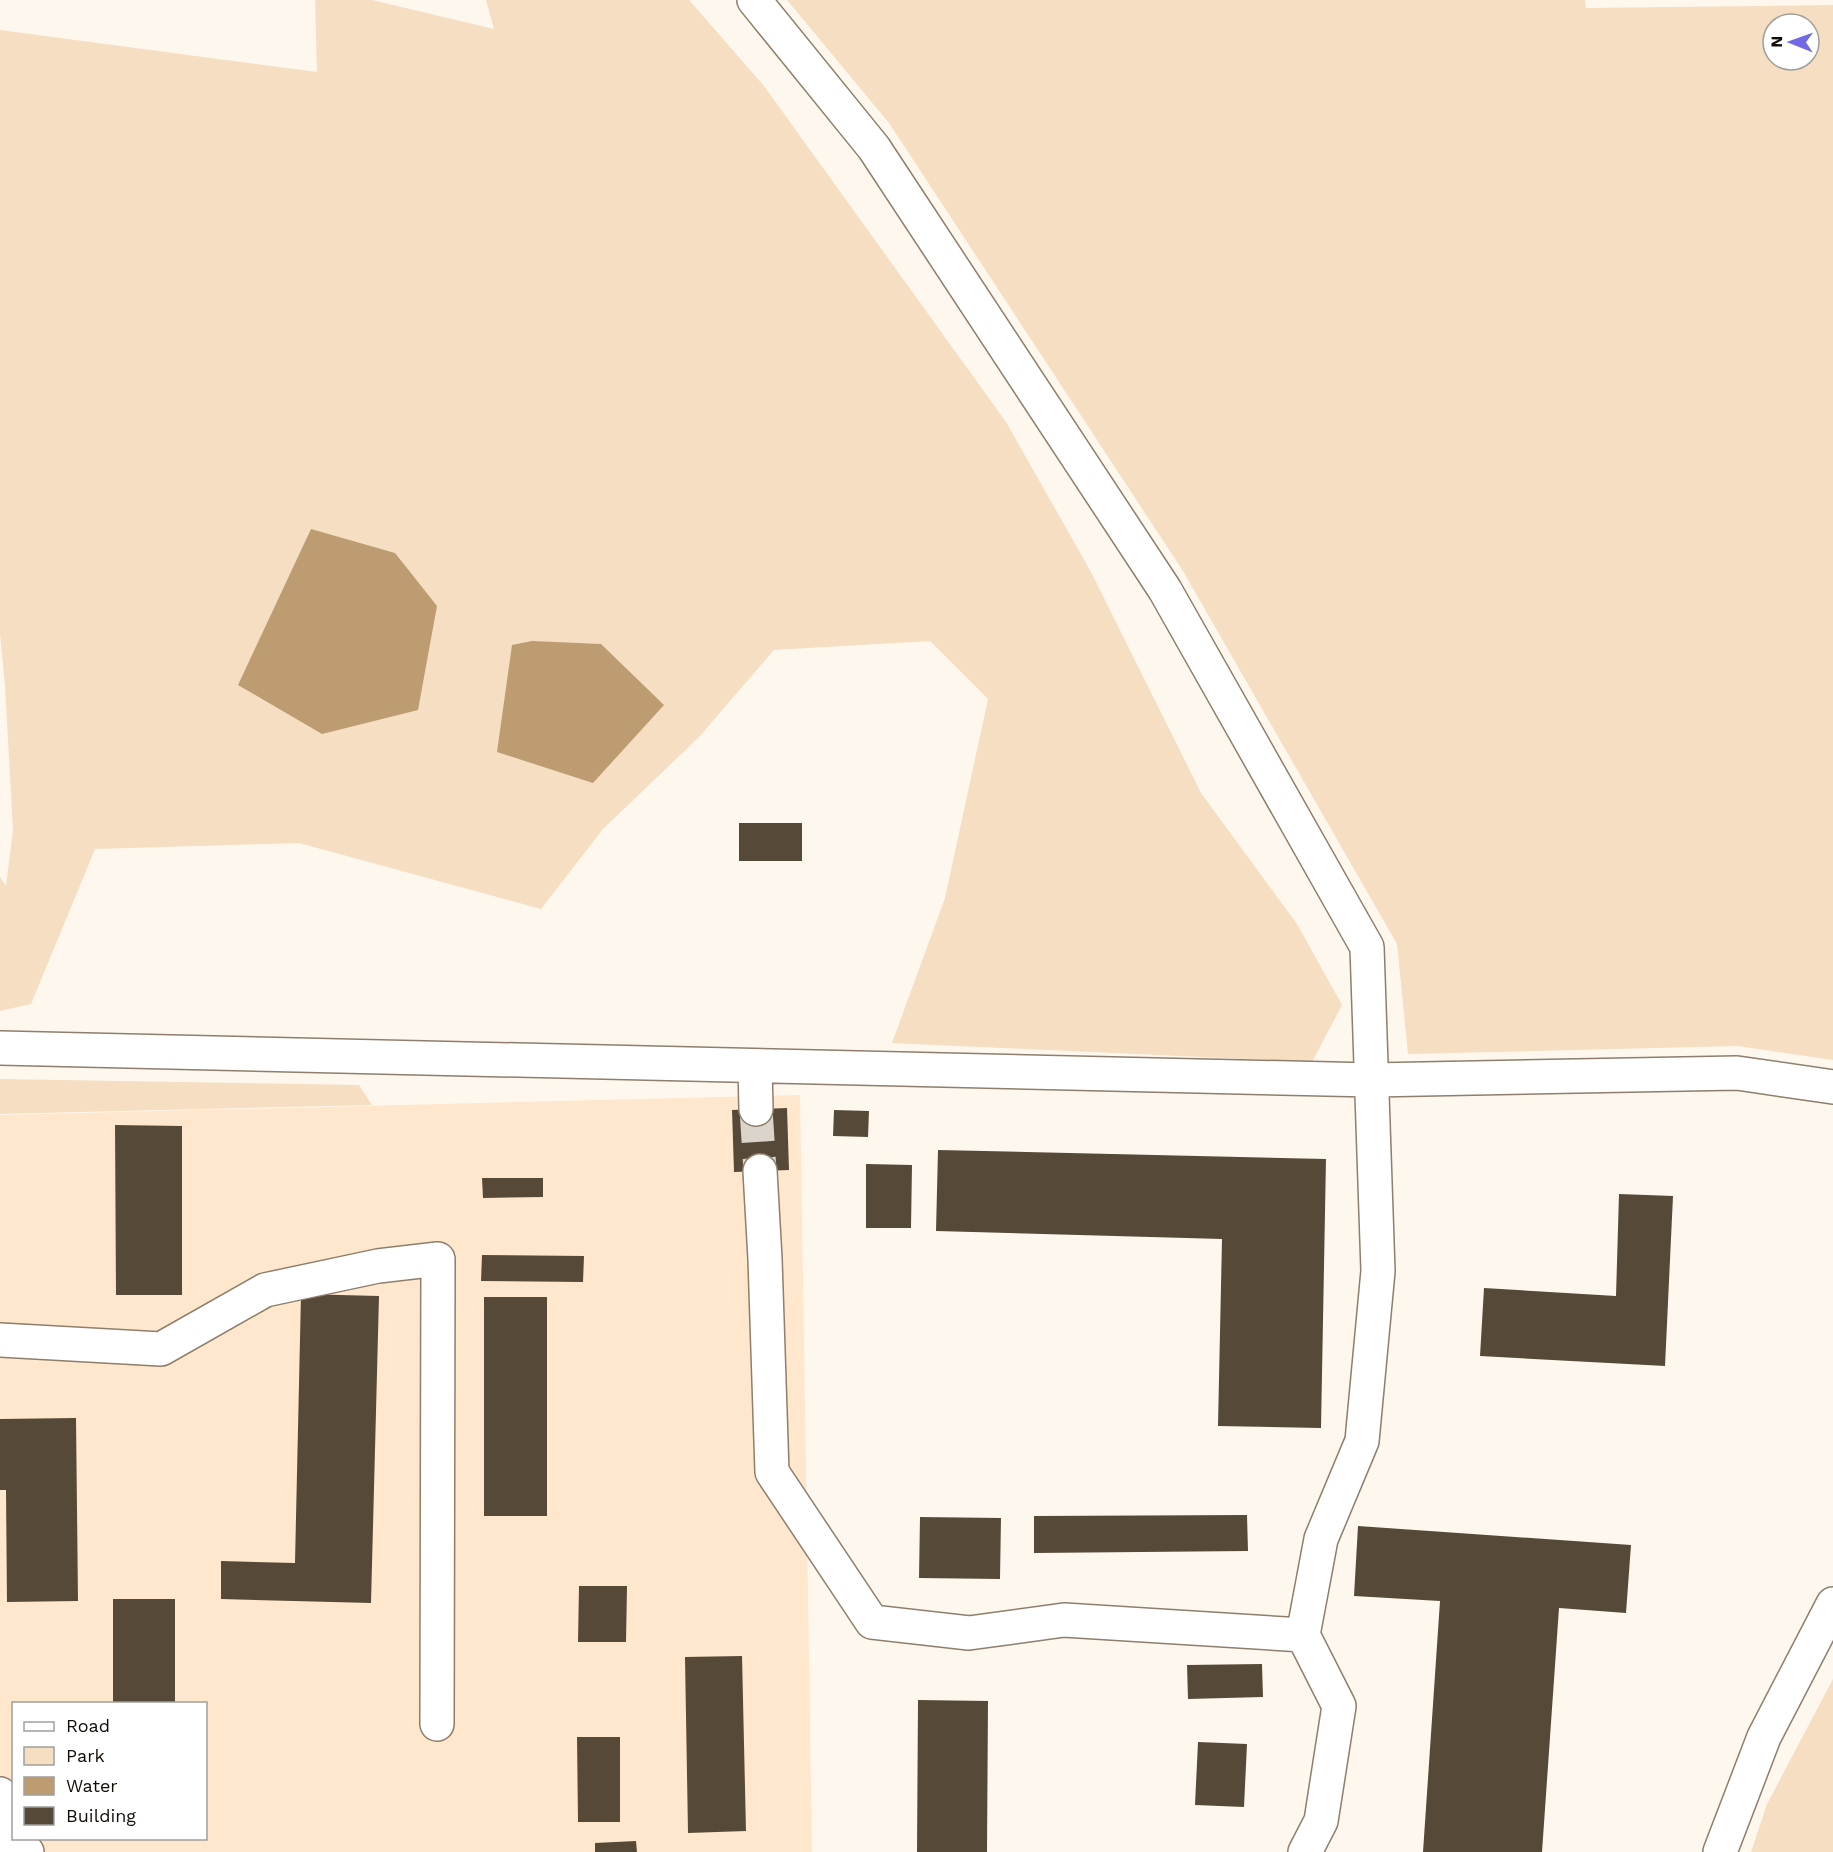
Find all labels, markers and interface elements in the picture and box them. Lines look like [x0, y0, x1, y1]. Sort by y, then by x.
north arrow [1761, 12, 1821, 72]
text: N [1767, 36, 1786, 48]
legend [12, 1702, 207, 1840]
text: Road [66, 1715, 110, 1736]
text: Park [66, 1745, 105, 1766]
text: Water [66, 1775, 118, 1796]
text: Building [66, 1805, 136, 1826]

